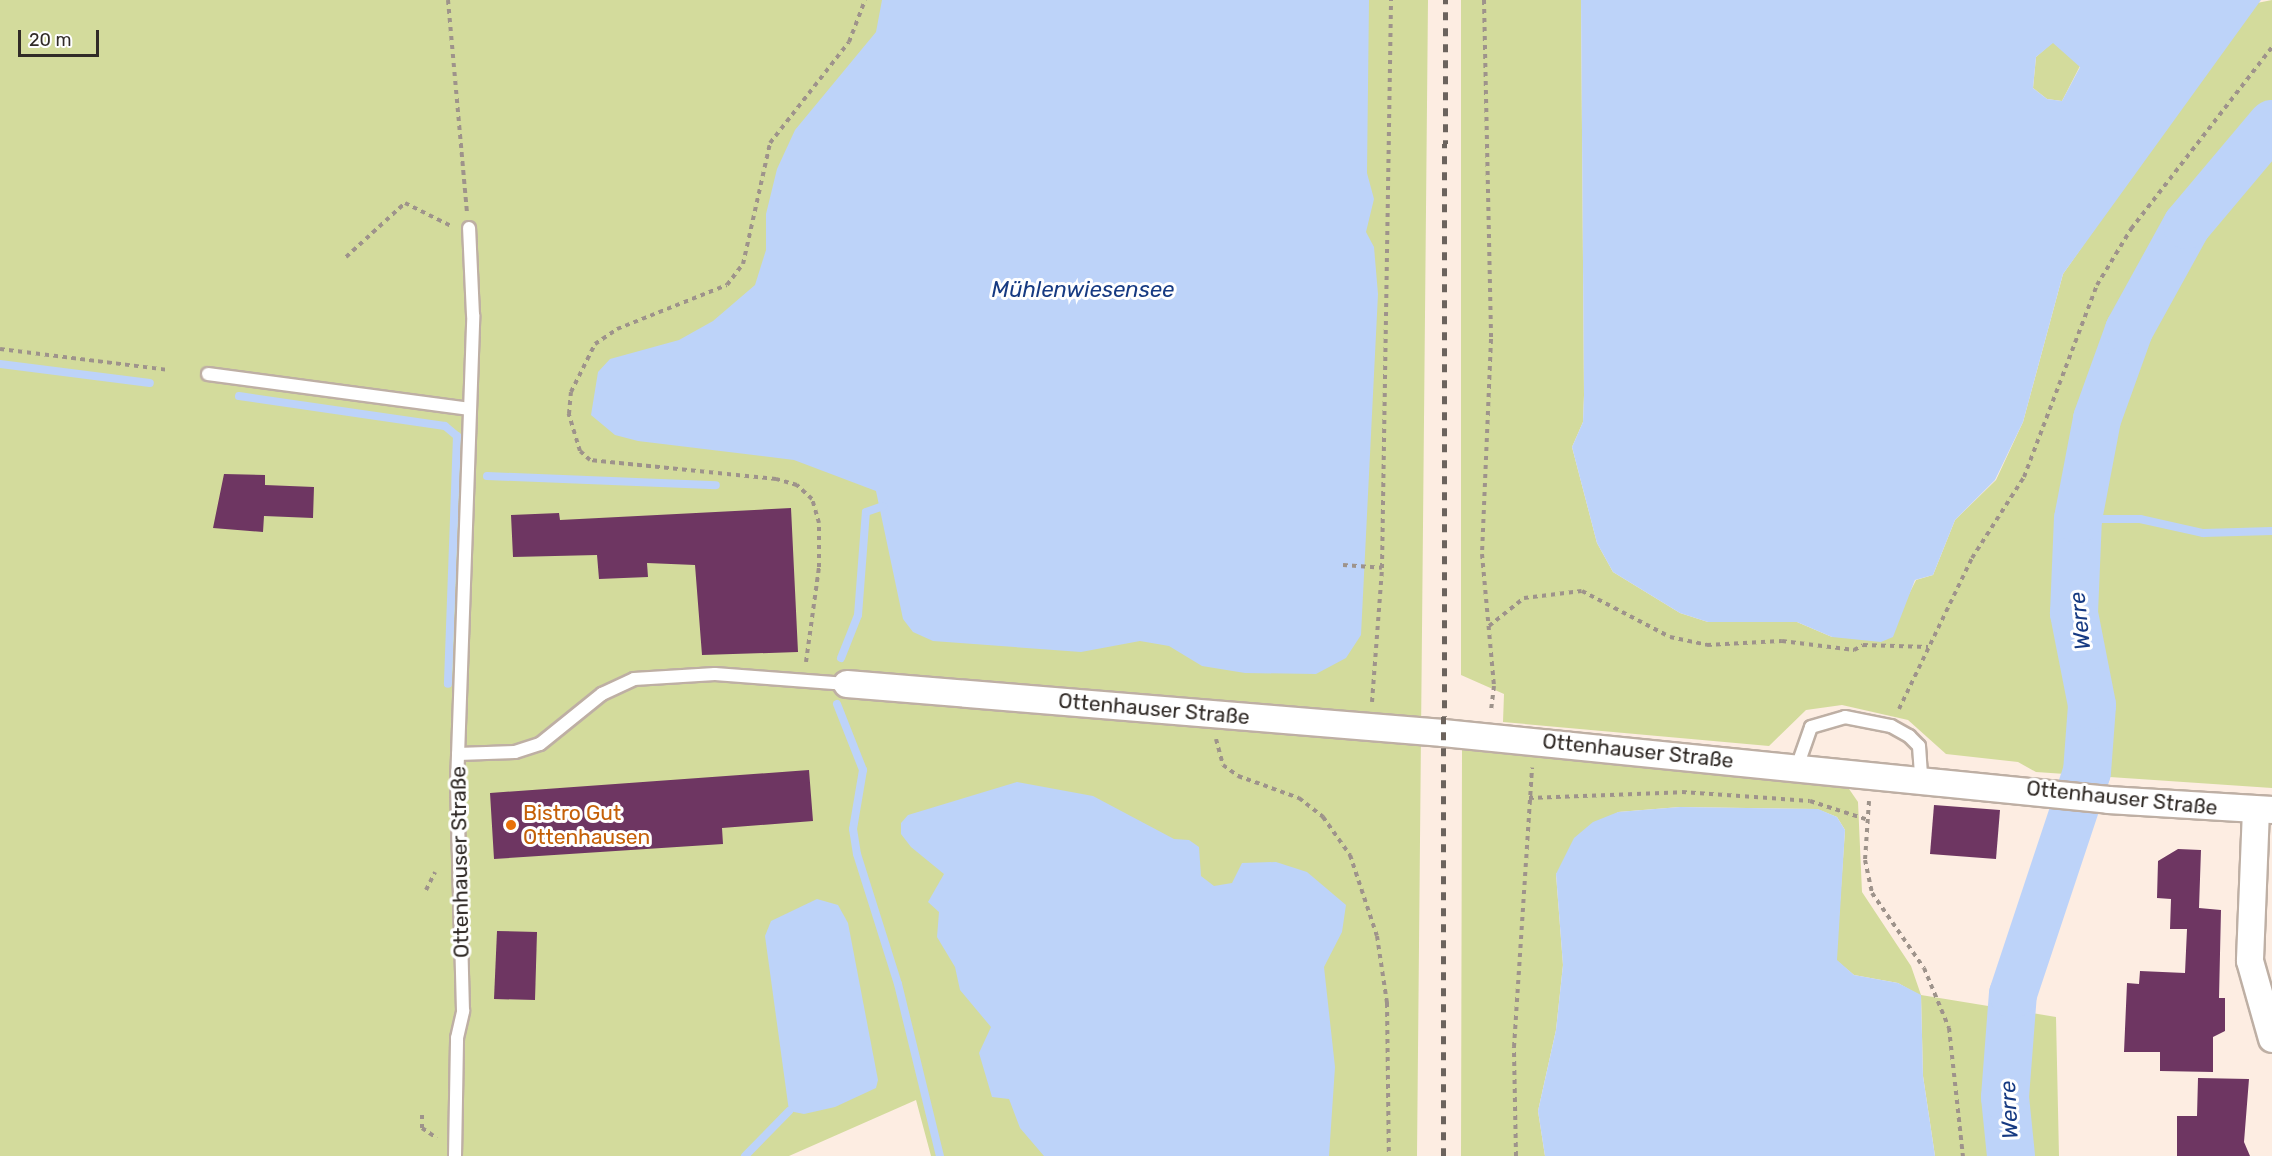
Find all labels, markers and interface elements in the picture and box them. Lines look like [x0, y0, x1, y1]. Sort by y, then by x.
scale bar [21, 18, 102, 56]
text: 20 m [29, 29, 71, 51]
water label: Mühlenwiesensee [992, 277, 1174, 303]
water label: Werre [2064, 591, 2096, 651]
street label: Ottenhauser Straße [1057, 688, 1251, 730]
street label: Ottenhauser Straße [1541, 728, 1735, 774]
street label: Ottenhauser Straße [446, 766, 474, 958]
street label: Ottenhauser Straße [2025, 775, 2219, 821]
place label: Bistro Gut Ottenhausen [523, 800, 650, 850]
marker: Bistro Gut Ottenhausen [504, 818, 518, 832]
water label: Werre [1994, 1080, 2024, 1140]

